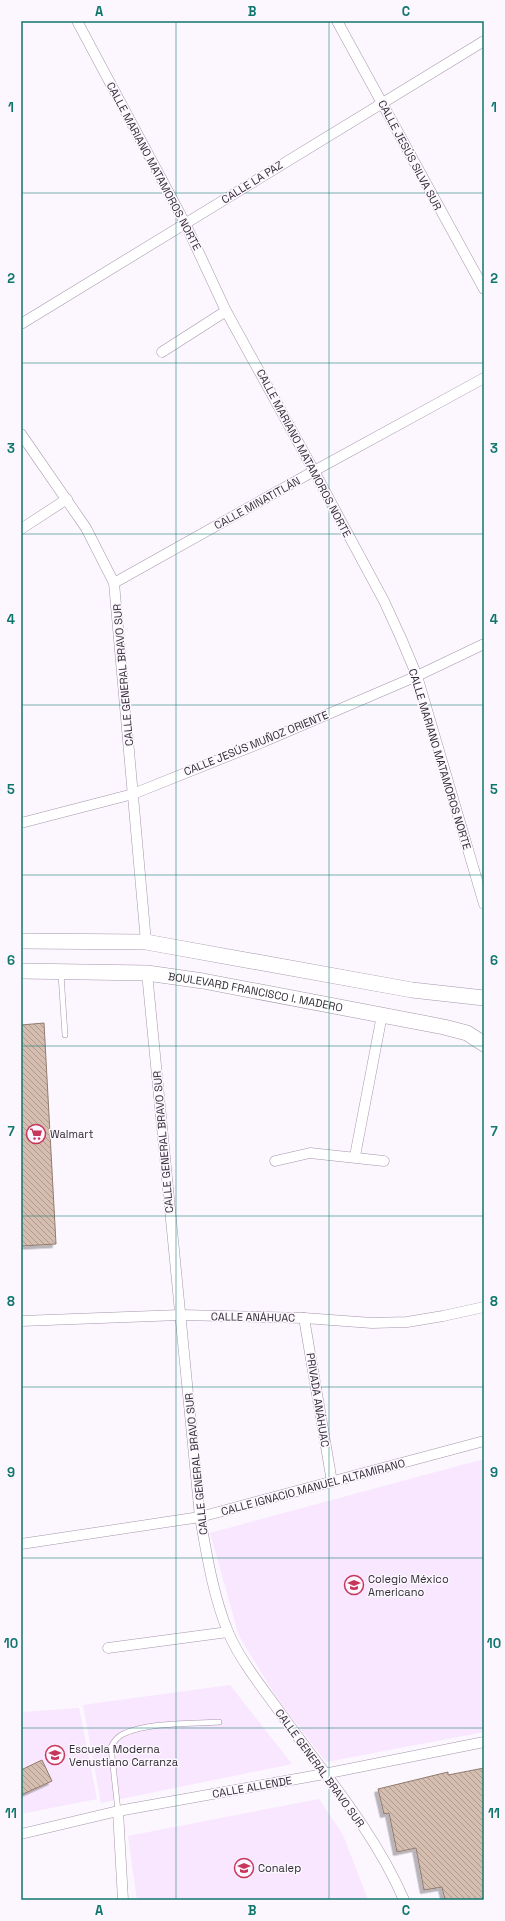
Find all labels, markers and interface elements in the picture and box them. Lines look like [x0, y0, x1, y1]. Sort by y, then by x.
text: A [95, 3, 104, 20]
text: B [248, 3, 257, 20]
text: C [402, 3, 410, 20]
street label: CALLE MARIANO MATAMOROS NORTE [104, 79, 204, 253]
street label: CALLE JESÚS SILVA SUR [375, 97, 446, 213]
text: 1 [8, 99, 14, 116]
text: 1 [491, 99, 497, 116]
street label: CALLE LA PAZ [219, 158, 285, 206]
text: 2 [7, 270, 15, 287]
text: 2 [490, 270, 498, 287]
street label: CALLE MARIANO MATAMOROS NORTE [254, 366, 354, 540]
text: 3 [7, 440, 15, 457]
text: 3 [490, 440, 498, 457]
street label: CALLE MINATITLÁN [211, 474, 303, 532]
street label: CALLE GENERAL BRAVO SUR [110, 603, 136, 747]
text: 4 [7, 611, 15, 628]
text: 4 [490, 611, 498, 628]
street label: CALLE MARIANO MATAMOROS NORTE [406, 667, 474, 851]
street label: CALLE JESÚS MUÑOZ ORIENTE [181, 707, 330, 779]
text: 5 [7, 781, 15, 798]
text: 5 [490, 781, 498, 798]
text: 6 [7, 952, 15, 969]
text: 6 [490, 952, 498, 969]
street label: BOULEVARD FRANCISCO I. MADERO [167, 969, 344, 1015]
street label: CALLE GENERAL BRAVO SUR [150, 1070, 176, 1214]
text: 7 [7, 1123, 15, 1140]
supermarket icon: Walmart [25, 1123, 47, 1145]
text: 7 [490, 1123, 498, 1140]
place label: Walmart [50, 1127, 94, 1141]
text: 8 [7, 1293, 15, 1310]
text: 8 [490, 1293, 498, 1310]
street label: CALLE ANÁHUAC [211, 1309, 295, 1325]
street label: PRIVADA ANÁHUAC [304, 1352, 332, 1448]
street label: CALLE GENERAL BRAVO SUR [182, 1392, 210, 1536]
street label: CALLE IGNACIO MANUEL ALTAMIRANO [219, 1456, 407, 1518]
text: 9 [7, 1464, 15, 1481]
text: 9 [490, 1464, 498, 1481]
place label: Colegio México Americano [368, 1572, 449, 1599]
school or university icon: Colegio México Americano [343, 1574, 365, 1596]
text: 10 [4, 1635, 18, 1652]
text: 10 [487, 1635, 501, 1652]
street label: CALLE GENERAL BRAVO SUR [272, 1706, 368, 1830]
place label: Escuela Moderna Venustiano Carranza [69, 1742, 179, 1769]
school or university icon: Escuela Moderna Venustiano Carranza [44, 1744, 66, 1766]
street label: CALLE ALLENDE [211, 1773, 293, 1801]
text: 11 [5, 1805, 17, 1822]
text: 11 [488, 1805, 500, 1822]
school or university icon: Conalep [233, 1857, 255, 1879]
place label: Conalep [258, 1861, 301, 1875]
text: A [95, 1902, 104, 1919]
text: B [248, 1902, 257, 1919]
text: C [402, 1902, 410, 1919]

